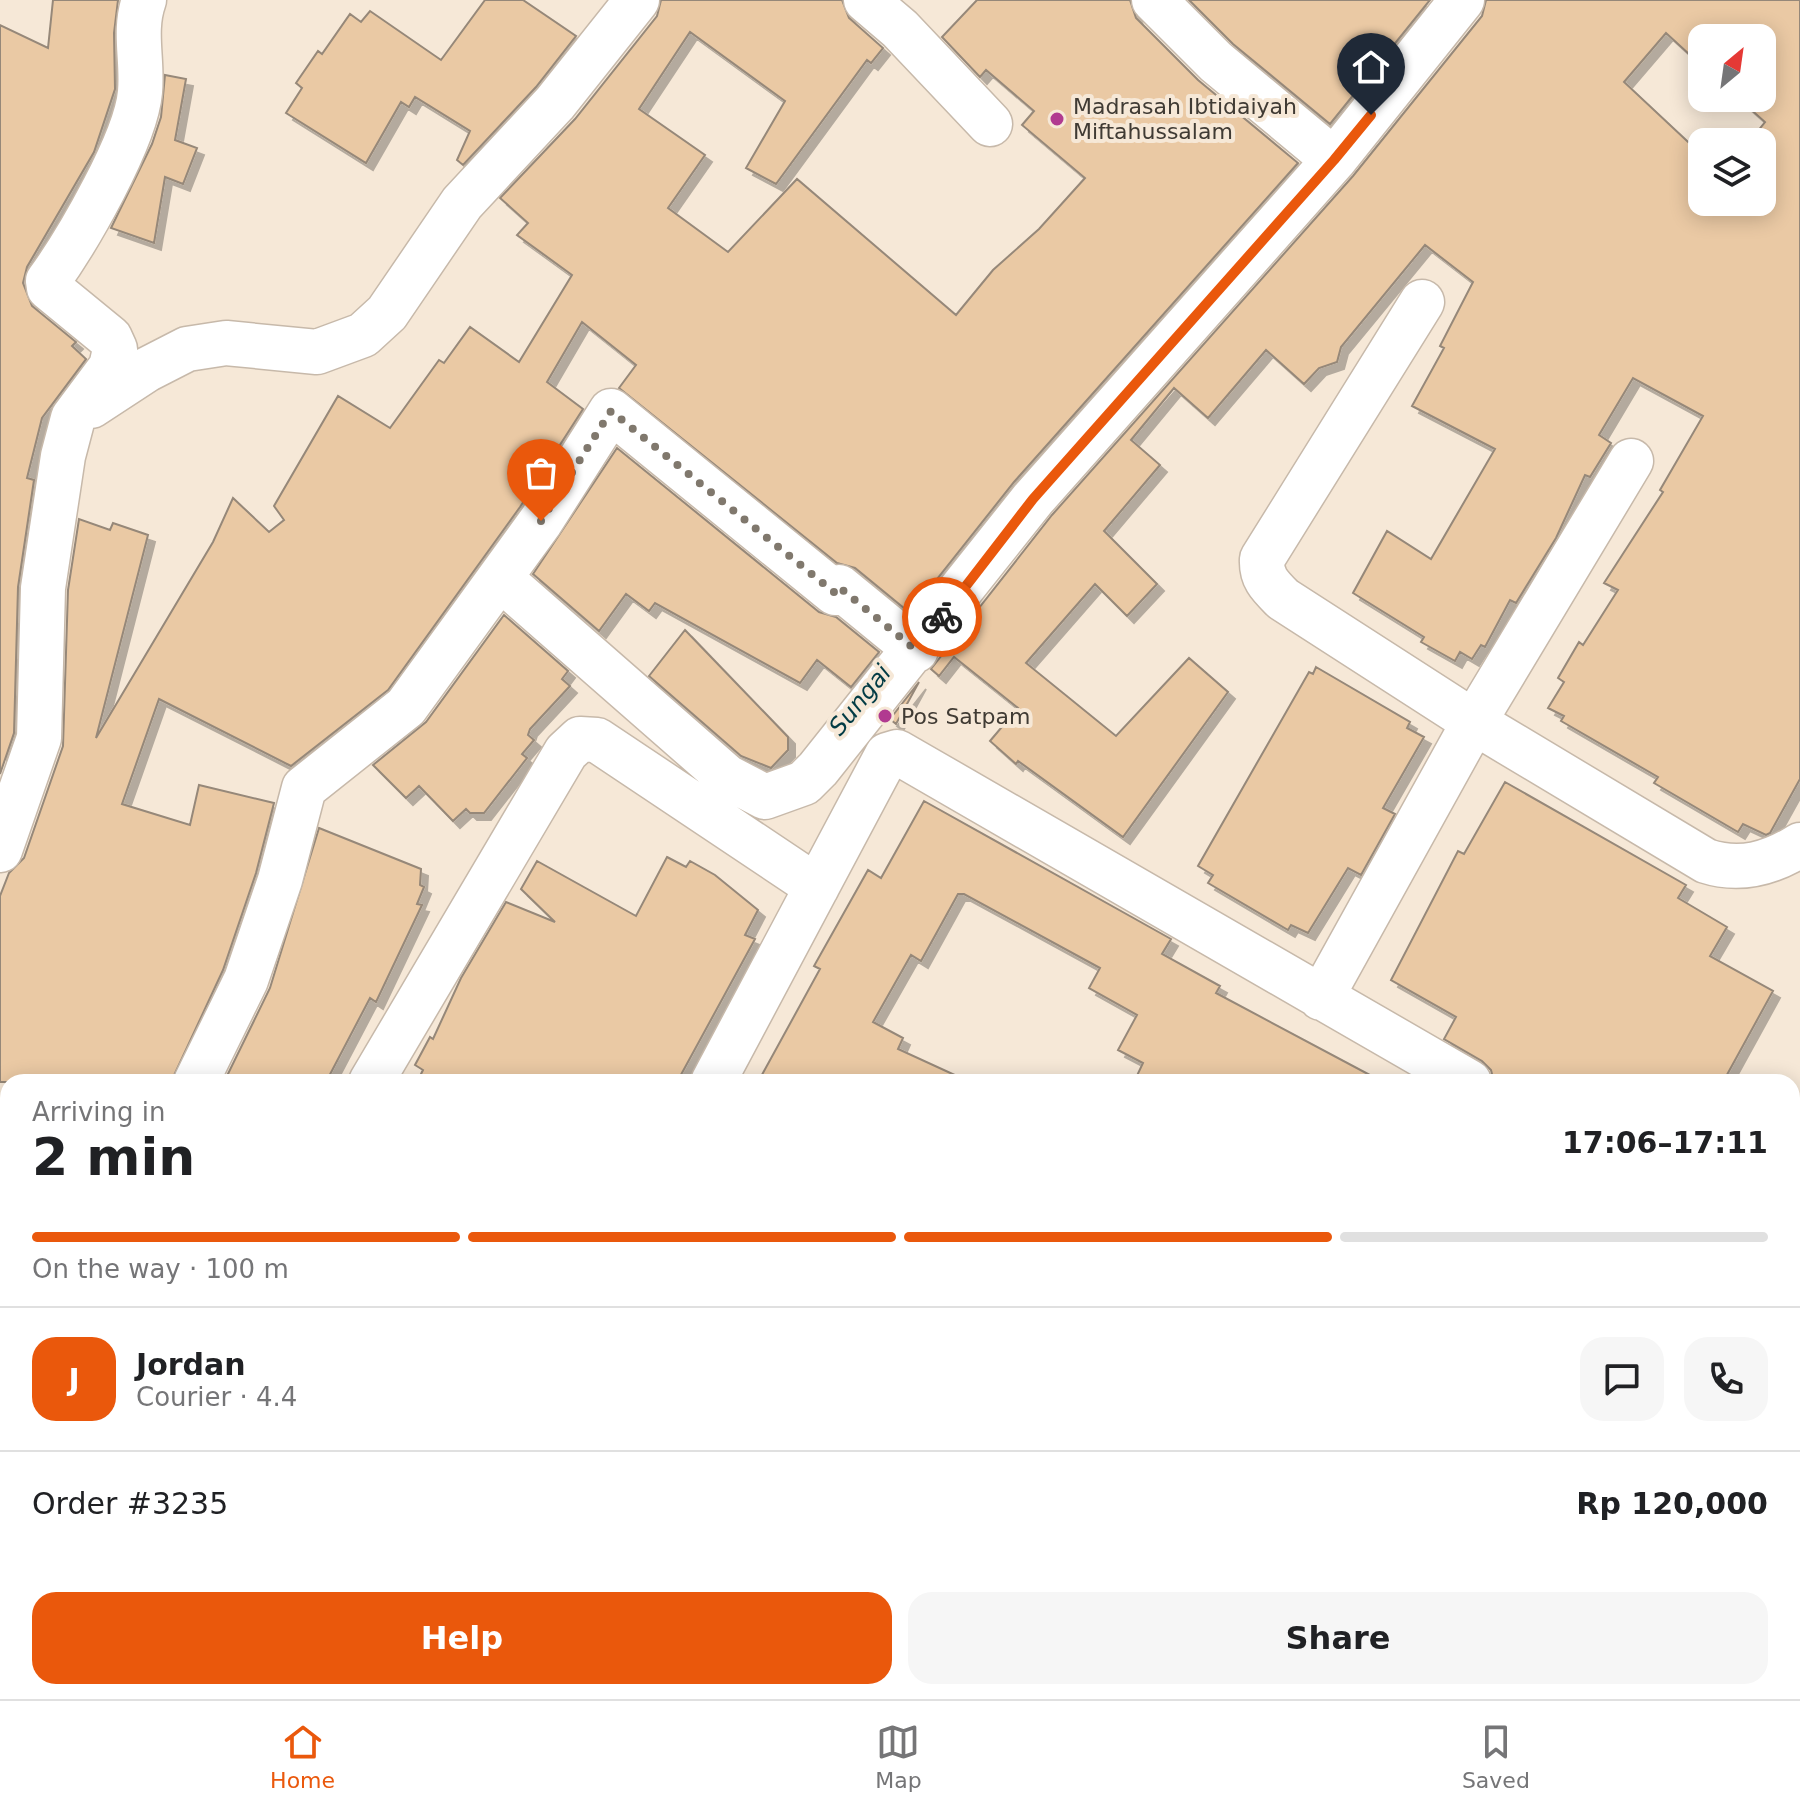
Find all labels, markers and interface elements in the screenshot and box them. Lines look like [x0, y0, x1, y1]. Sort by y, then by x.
north arrow [1688, 24, 1776, 112]
map controls [1688, 24, 1776, 216]
pin [1337, 33, 1405, 115]
icon: home [1349, 45, 1393, 89]
place label: Madrasah Ibtidaiyah Miftahussalam [1073, 94, 1297, 144]
marker: Madrasah Ibtidaiyah Miftahussalam [1048, 110, 1066, 128]
button: layers [1688, 128, 1776, 216]
pin [507, 439, 575, 521]
icon: bag [519, 451, 563, 495]
courier [902, 577, 982, 657]
icon: bike [920, 595, 964, 639]
water label: Sungai [823, 659, 897, 741]
place label: Pos Satpam [901, 704, 1030, 729]
marker: Pos Satpam [876, 707, 894, 725]
text: Arriving in [32, 1097, 166, 1127]
text: 17:06–17:11 [1562, 1125, 1768, 1160]
text: 2 min [32, 1127, 195, 1187]
text: On the way · 100 m [32, 1254, 289, 1284]
button: chat [1580, 1337, 1664, 1421]
button: phone [1684, 1337, 1768, 1421]
text: Jordan [136, 1347, 246, 1382]
text: J [68, 1362, 80, 1397]
text: Courier · 4.4 [136, 1382, 297, 1412]
text: Order #3235 [32, 1486, 228, 1521]
text: Rp 120,000 [1576, 1486, 1768, 1521]
button: Help [32, 1592, 892, 1684]
button: Share [908, 1592, 1768, 1684]
tab: Home [270, 1720, 335, 1793]
tab: Map [875, 1720, 922, 1793]
tab: Saved [1462, 1720, 1530, 1793]

